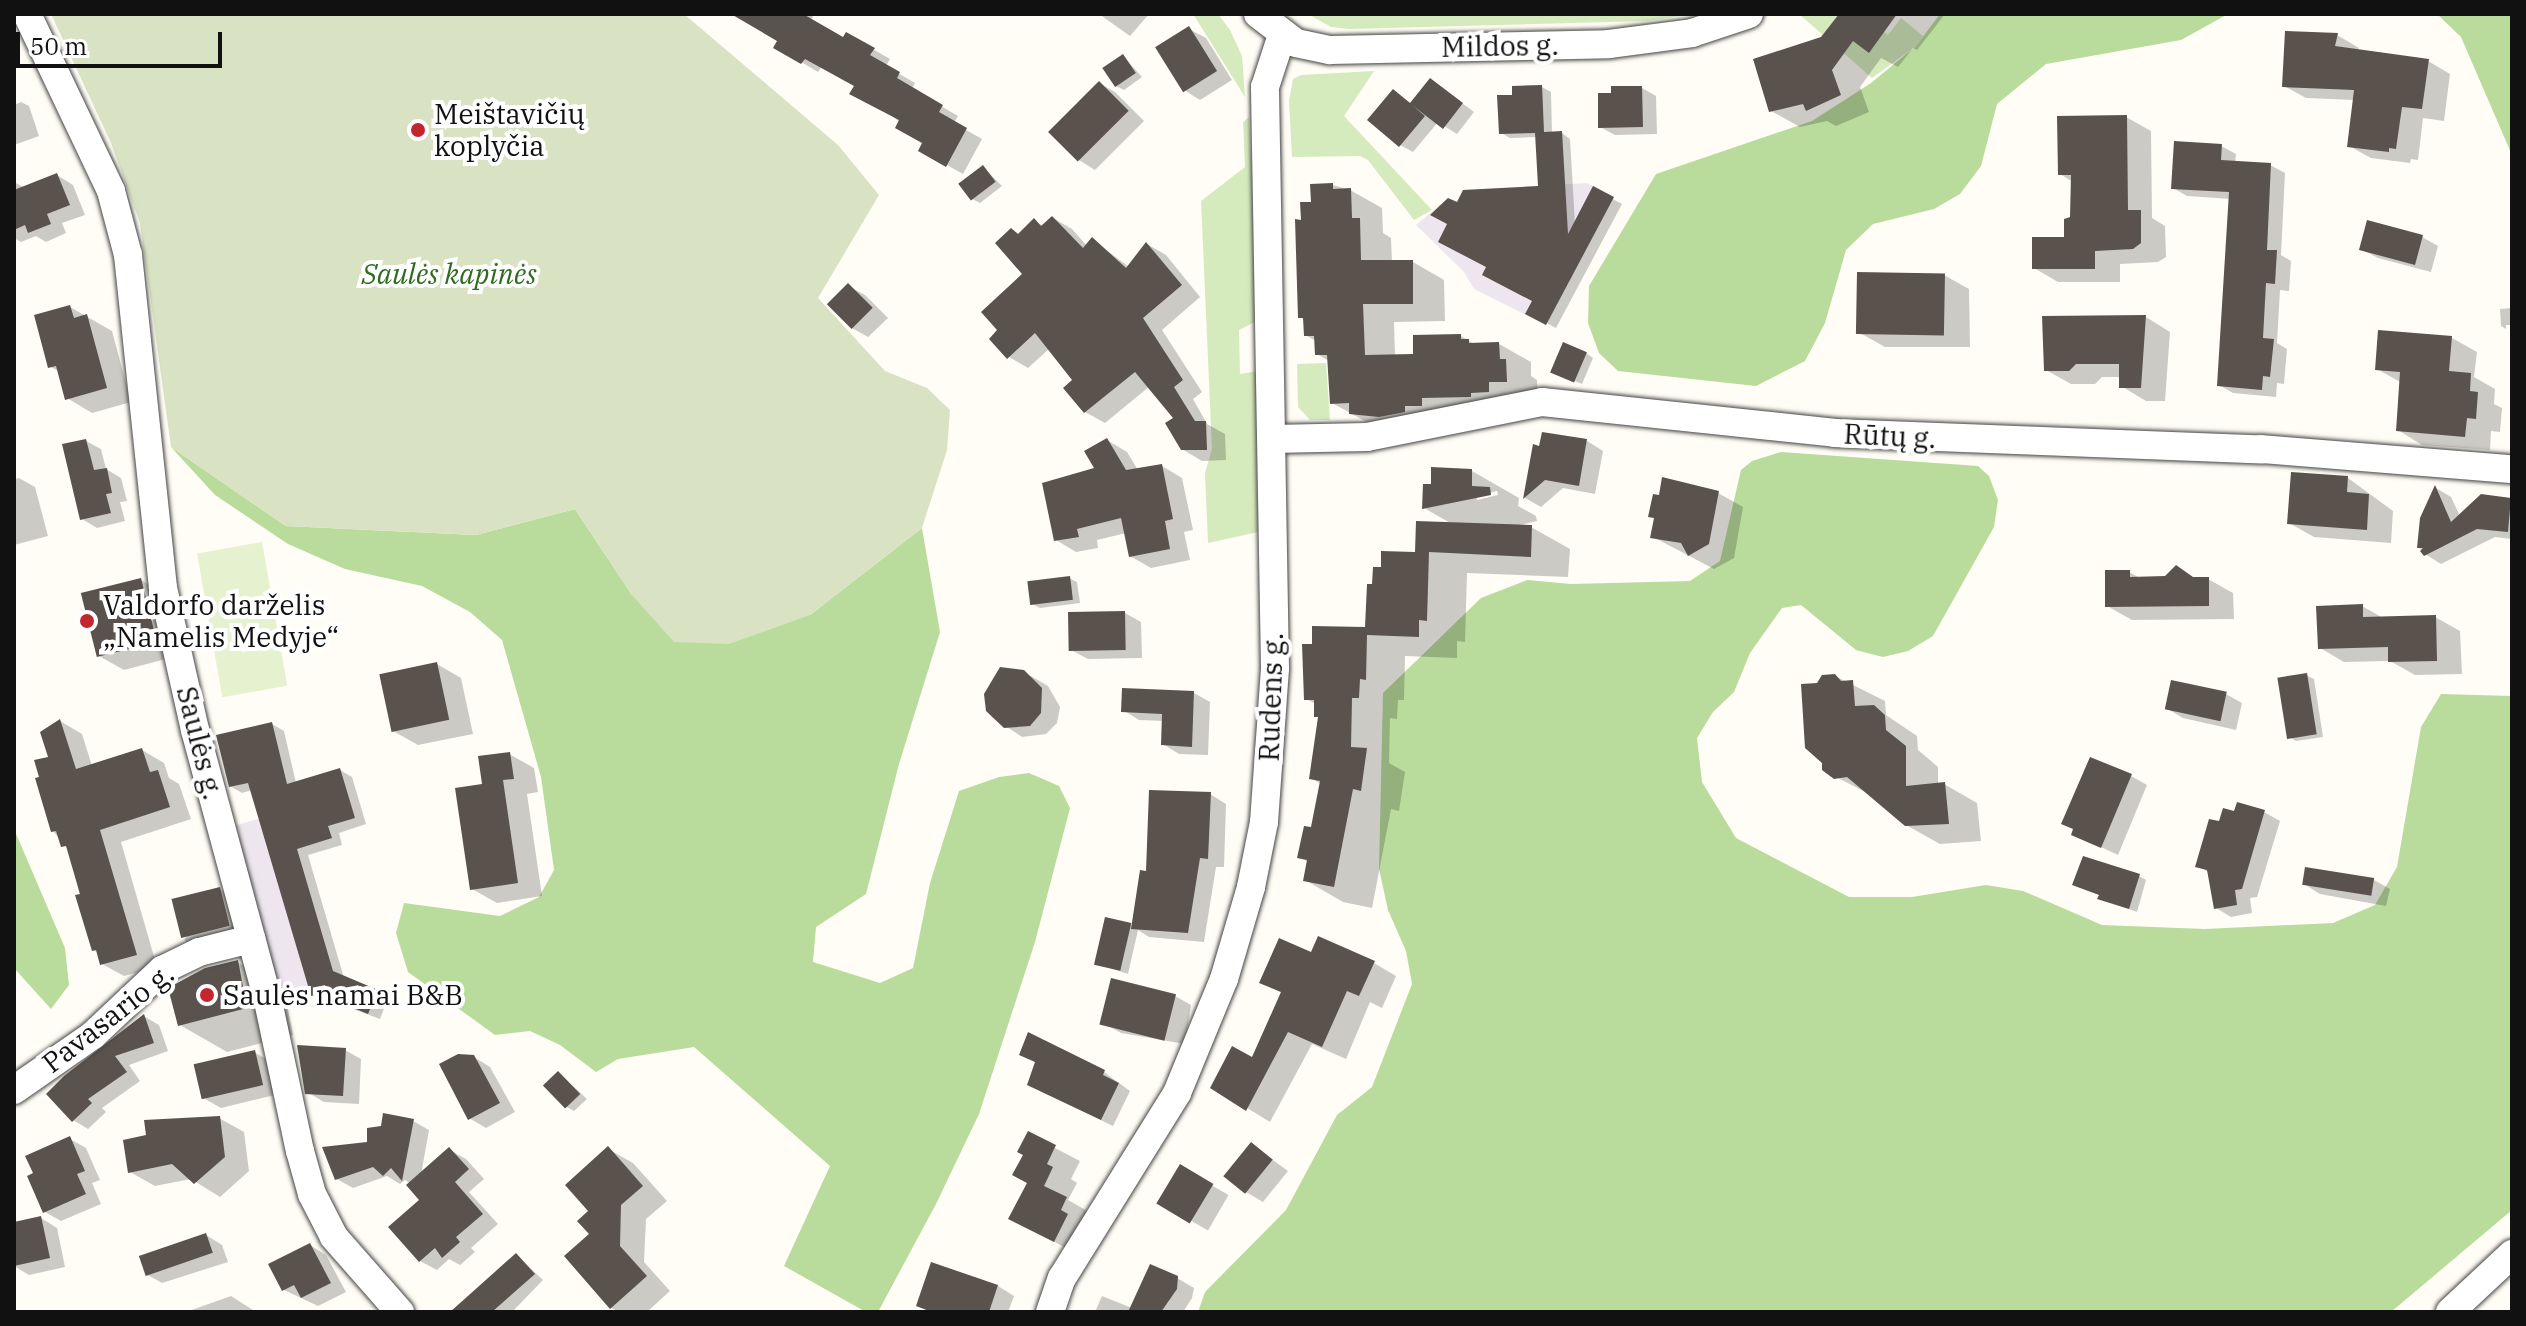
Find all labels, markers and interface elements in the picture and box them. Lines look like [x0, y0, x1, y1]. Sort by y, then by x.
scale bar [20, 16, 226, 66]
street label: Mildos g. [1441, 28, 1559, 64]
text: 50 m [30, 30, 87, 62]
place label: Meištavičių koplyčia [434, 97, 585, 163]
marker: Meištavičių koplyčia [409, 121, 427, 139]
park label: Saulės kapinės [361, 257, 537, 291]
street label: Rūtų g. [1843, 417, 1937, 455]
place label: Valdorfo darželis „Namelis Medyje“ [103, 588, 339, 654]
marker: Valdorfo darželis „Namelis Medyje“ [78, 612, 96, 630]
street label: Rudens g. [1252, 632, 1290, 762]
street label: Saulės g. [170, 683, 230, 803]
street label: Pavasario g. [36, 956, 180, 1080]
place label: Saulės namai B&B [223, 978, 463, 1012]
marker: Saulės namai B&B [198, 986, 216, 1004]

